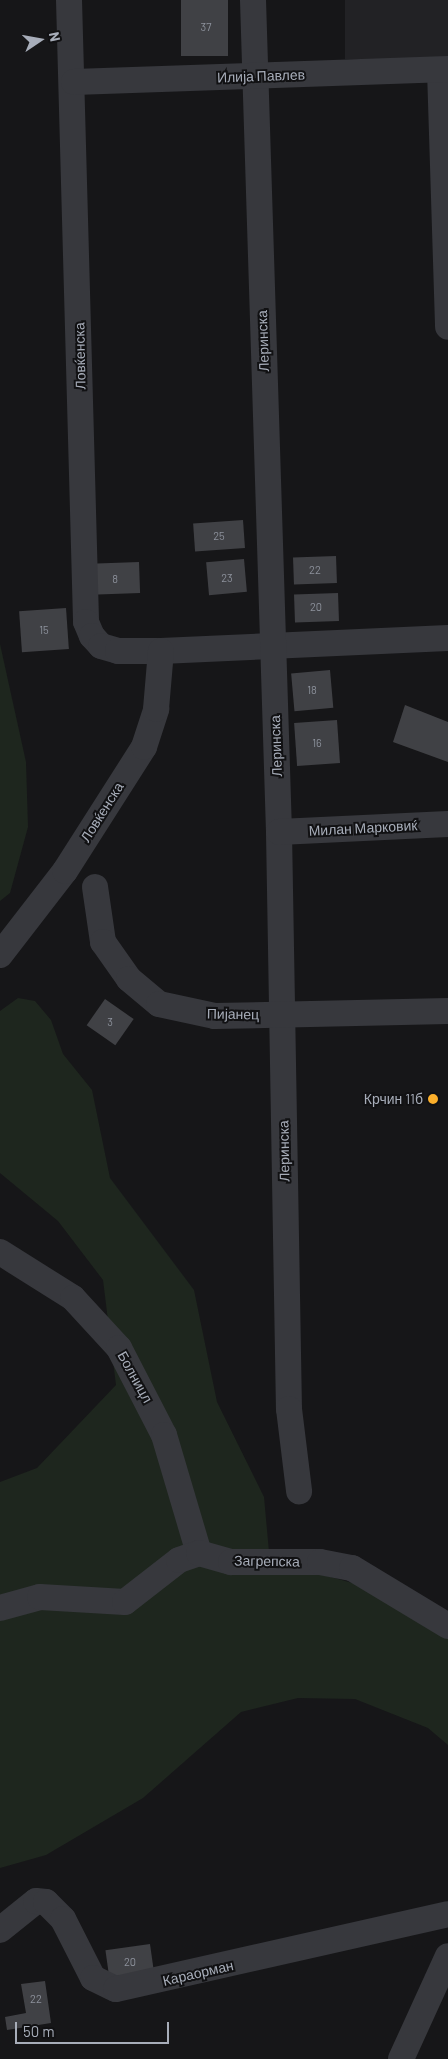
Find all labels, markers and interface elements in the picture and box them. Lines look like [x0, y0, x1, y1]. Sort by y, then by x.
north arrow [15, 15, 65, 65]
house number: 37 [201, 20, 211, 34]
text: N [46, 30, 64, 43]
street label: Илија Павлев [217, 66, 305, 86]
street label: Леринска [254, 310, 272, 372]
street label: Ловќенска [71, 322, 89, 390]
house number: 25 [213, 529, 225, 543]
house number: 22 [309, 563, 321, 577]
house number: 23 [221, 571, 233, 585]
house number: 8 [112, 572, 118, 586]
house number: 20 [310, 600, 322, 614]
house number: 15 [39, 623, 49, 637]
house number: 18 [307, 683, 317, 697]
street label: Леринска [267, 715, 285, 777]
house number: 16 [312, 736, 322, 750]
street label: Ловќенска [77, 779, 127, 845]
street label: Милан Марковиќ [308, 817, 418, 839]
street label: Пијанец [207, 1005, 259, 1023]
house number: 3 [107, 1015, 113, 1029]
place label: Крчин 11б [364, 1091, 423, 1107]
marker: Крчин 11б [427, 1093, 439, 1105]
street label: Леринска [275, 1120, 293, 1182]
street label: Болницл [114, 1348, 156, 1406]
street label: Загрепска [234, 1552, 300, 1570]
house number: 20 [124, 1955, 136, 1969]
street label: Караорман [161, 1957, 235, 1989]
house number: 22 [30, 1992, 42, 2006]
scale bar [18, 2012, 171, 2044]
text: 50 m [23, 2022, 55, 2040]

